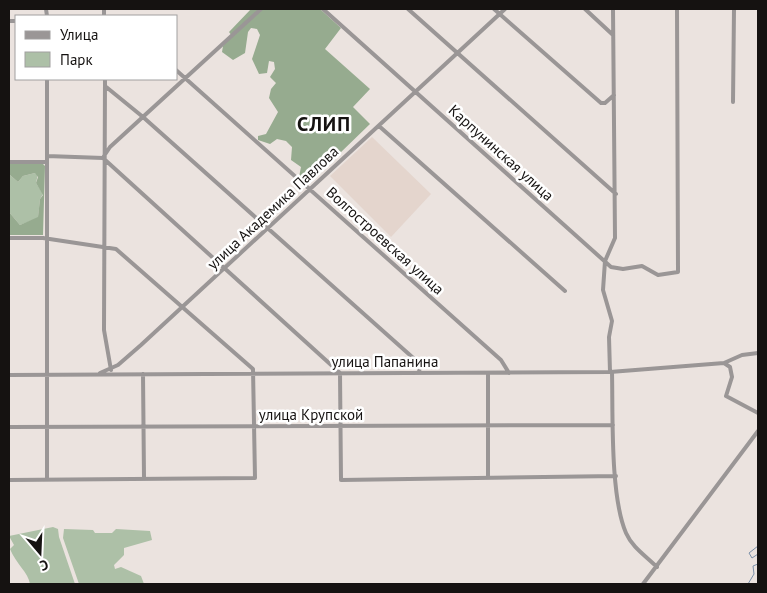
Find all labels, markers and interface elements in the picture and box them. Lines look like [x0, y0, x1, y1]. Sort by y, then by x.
legend [15, 15, 178, 80]
text: Улица [60, 25, 98, 44]
text: Парк [60, 50, 93, 69]
street label: Карпунинская улица [445, 100, 558, 205]
district label: СЛИП [297, 111, 351, 137]
street label: улица Академика Павлова [203, 142, 342, 273]
street label: Волгостроевская улица [322, 183, 448, 299]
street label: улица Папанина [332, 352, 438, 371]
street label: улица Крупской [259, 405, 363, 424]
north arrow [15, 528, 65, 578]
text: С [37, 556, 51, 575]

